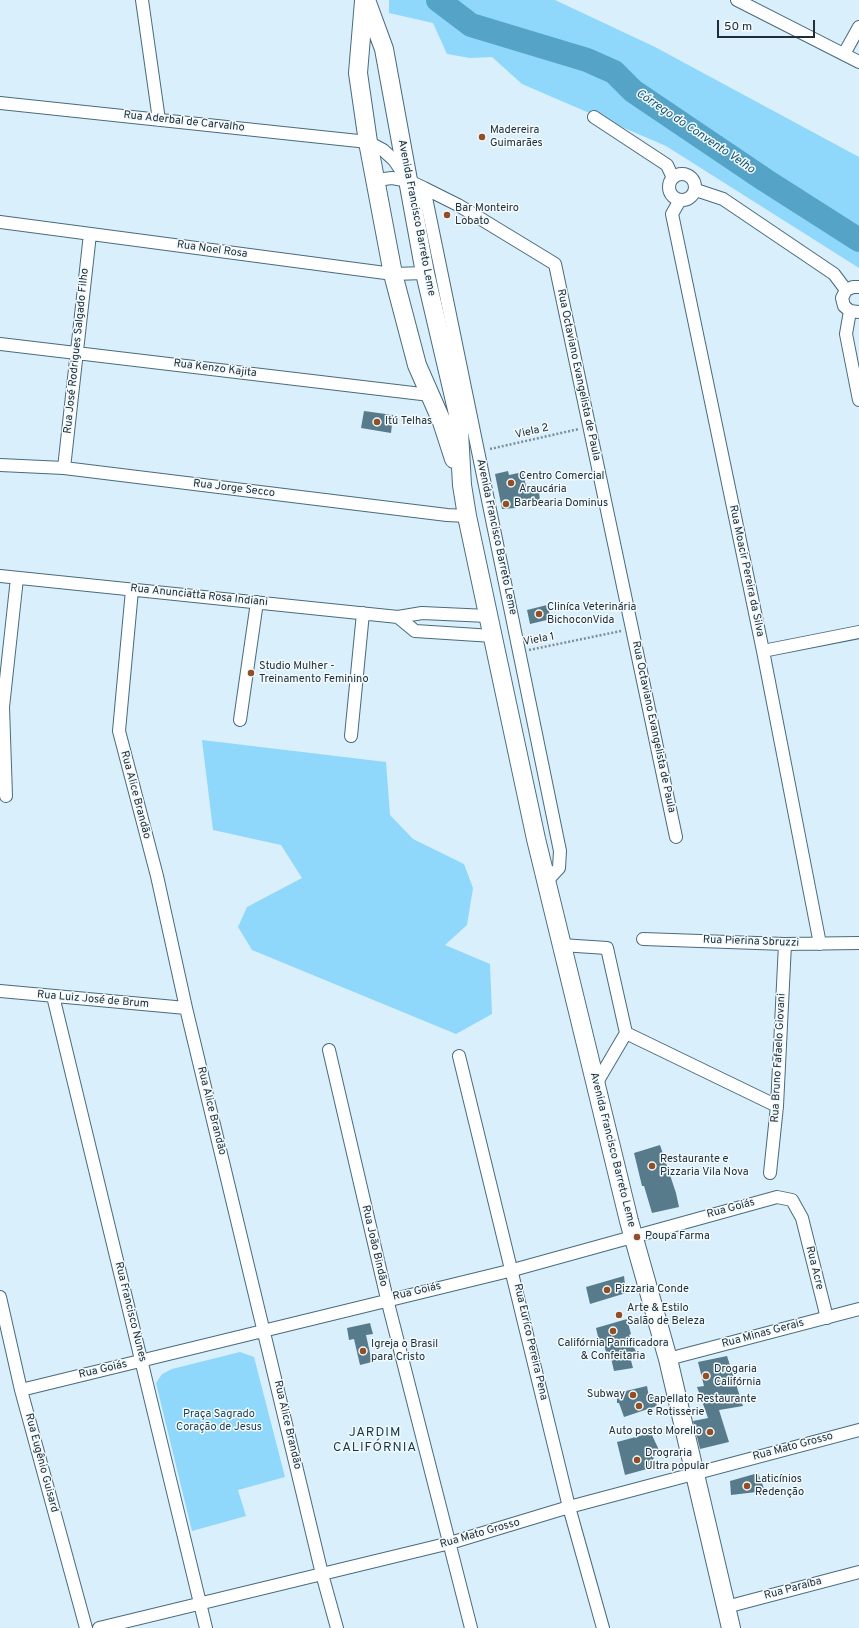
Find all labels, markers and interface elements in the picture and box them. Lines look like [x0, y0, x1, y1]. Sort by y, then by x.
scale bar [719, 12, 817, 38]
text: 50 m [724, 19, 752, 35]
water label: Córrego do Convento Velho [633, 87, 757, 177]
street label: Rua Aderbal de Carvalho [123, 109, 245, 135]
place label: Madereira Guimarães [490, 124, 543, 150]
marker: Madereira Guimarães [477, 132, 487, 142]
street label: Avenida Francisco Barreto Leme [394, 139, 438, 297]
place label: Bar Monteiro Lobato [455, 202, 519, 228]
marker: Bar Monteiro Lobato [442, 210, 452, 220]
street label: Rua Noel Rosa [176, 239, 248, 261]
street label: Rua José Rodrigues Salgado Filho [62, 267, 92, 435]
street label: Rua Octaviano Evangelista de Paula [553, 288, 603, 462]
street label: Rua Kenzo Kajita [173, 357, 257, 381]
place label: Itú Telhas [385, 415, 432, 429]
marker: Itú Telhas [372, 417, 382, 427]
street label: Viela 2 [514, 422, 550, 442]
street label: Avenida Francisco Barreto Leme [473, 458, 519, 616]
place label: Centro Comercial Araucária [519, 470, 604, 496]
street label: Rua Jorge Secco [192, 477, 276, 501]
marker: Centro Comercial Araucária [506, 478, 516, 488]
place label: Barbearia Dominus [514, 497, 608, 511]
marker: Barbearia Dominus [501, 499, 511, 509]
street label: Rua Moacir Pereira da Silva [726, 504, 766, 638]
street label: Rua Anunciatta Rosa Indiani [130, 582, 268, 610]
place label: Cliníca Veterinária BichoconVida [547, 601, 636, 627]
marker: Cliníca Veterinária BichoconVida [534, 609, 544, 619]
street label: Viela 1 [522, 631, 556, 649]
street label: Rua Octaviano Evangelista de Paula [628, 640, 678, 814]
place label: Studio Mulher - Treinamento Feminino [259, 660, 369, 686]
marker: Studio Mulher - Treinamento Feminino [246, 668, 256, 678]
street label: Rua Alice Brandão [117, 749, 153, 841]
street label: Rua Pierina Sbruzzi [703, 934, 799, 950]
street label: Rua Luiz José de Brum [36, 989, 150, 1011]
street label: Rua Bruno Fafaelo Giovani [769, 993, 789, 1123]
street label: Rua Alice Brandão [194, 1065, 228, 1157]
street label: Avenida Francisco Barreto Leme [586, 1071, 638, 1229]
place label: Restaurante e Pizzaria Vila Nova [660, 1153, 748, 1179]
marker: Restaurante e Pizzaria Vila Nova [647, 1161, 657, 1171]
street label: Rua Goiás [706, 1196, 756, 1222]
street label: Rua João Bindão [358, 1204, 390, 1288]
place label: Poupa Farma [645, 1230, 710, 1244]
marker: Poupa Farma [632, 1232, 642, 1242]
street label: Rua Acre [802, 1245, 826, 1291]
street label: Rua Francisco Nunes [111, 1261, 149, 1363]
street label: Rua Goiás [392, 1280, 442, 1304]
street label: Rua Euríco Pereira Pena [510, 1282, 550, 1402]
place label: Pizzaria Conde [615, 1283, 689, 1297]
marker: Pizzaria Conde [602, 1285, 612, 1295]
place label: Arte & Estilo Salão de Beleza [627, 1302, 705, 1328]
marker: Arte & Estilo Salão de Beleza [614, 1310, 624, 1320]
street label: Rua Minas Gerais [720, 1317, 806, 1351]
marker: Califórnia Panificadora & Confeitaria [608, 1326, 618, 1336]
place label: Califórnia Panificadora & Confeitaria [557, 1337, 669, 1363]
place label: Igreja o Brasil para Cristo [371, 1338, 438, 1364]
marker: Igreja o Brasil para Cristo [358, 1346, 368, 1356]
street label: Rua Goiás [78, 1358, 128, 1382]
place label: Drogaria Califórnia [714, 1363, 761, 1389]
marker: Drogaria Califórnia [701, 1371, 711, 1381]
street label: Rua Alice Brandão [270, 1379, 304, 1471]
place label: Subway [587, 1388, 625, 1402]
marker: Subway [628, 1390, 638, 1400]
place label: Capellato Restaurante e Rotisserie [647, 1393, 756, 1419]
marker: Capellato Restaurante e Rotisserie [634, 1401, 644, 1411]
park label: Praça Sagrado Coração de Jesus [176, 1408, 262, 1434]
street label: Rua Eugênio Guisard [21, 1412, 61, 1514]
district label: JARDIM CALIFÓRNIA [333, 1425, 417, 1456]
place label: Auto posto Morello [609, 1425, 702, 1439]
marker: Auto posto Morello [705, 1427, 715, 1437]
street label: Rua Mato Grosso [751, 1430, 835, 1464]
place label: Drograria Ultra popular [645, 1447, 710, 1473]
marker: Drograria Ultra popular [632, 1455, 642, 1465]
place label: Laticínios Redenção [755, 1473, 804, 1499]
marker: Laticínios Redenção [742, 1481, 752, 1491]
street label: Rua Mato Grosso [438, 1516, 522, 1552]
street label: Rua Paraíba [763, 1575, 823, 1603]

